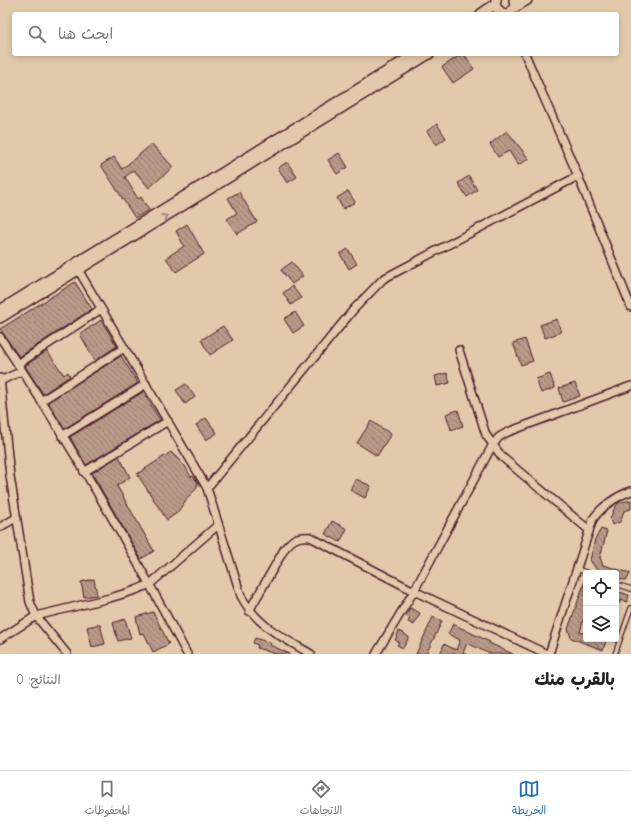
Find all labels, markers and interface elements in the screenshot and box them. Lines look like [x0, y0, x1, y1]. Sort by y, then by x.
search box [12, 12, 619, 56]
icon: search [26, 23, 48, 45]
text: ابحث هنا [58, 25, 113, 43]
one-way arrow [161, 215, 168, 222]
map controls [583, 570, 619, 642]
button: locate [583, 570, 619, 606]
button: layers [583, 606, 619, 642]
text: بالقرب منك [534, 670, 615, 689]
text: النتائج: 0 [16, 672, 61, 687]
tab: المحفوظات [85, 778, 130, 820]
tab: الاتجاهات [300, 778, 342, 820]
tab: الخريطة [512, 778, 546, 820]

